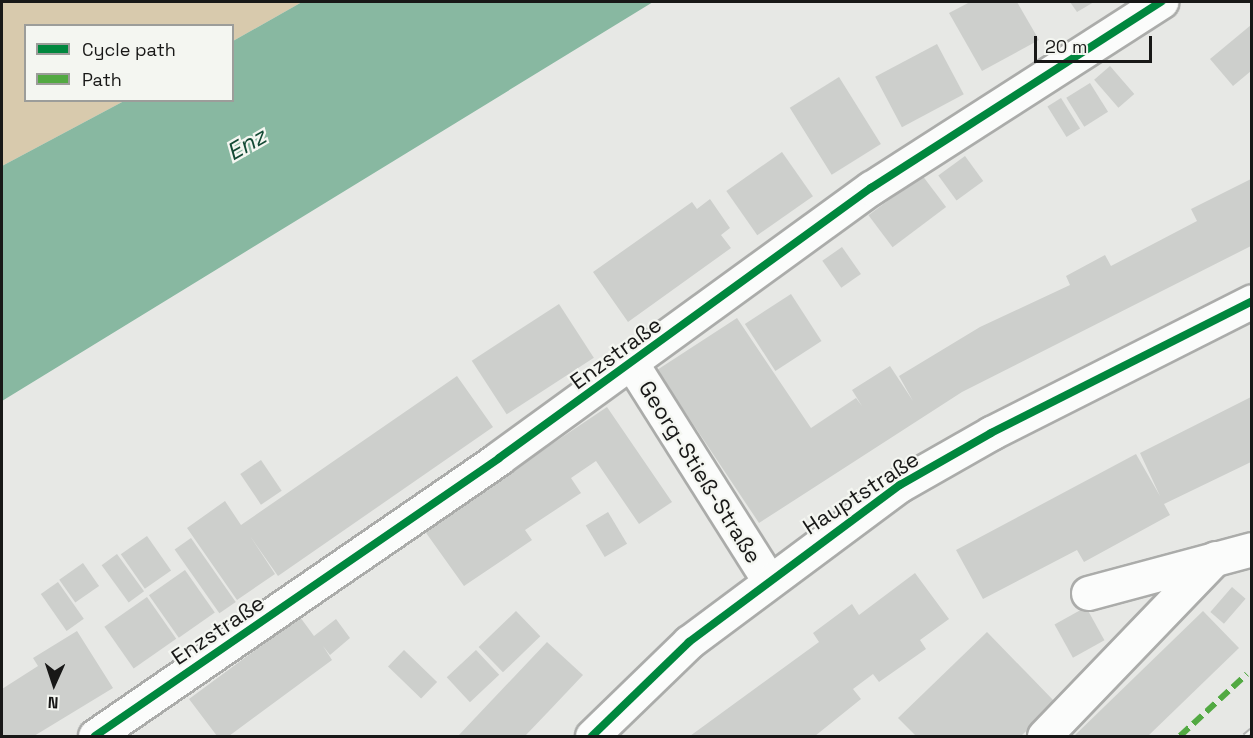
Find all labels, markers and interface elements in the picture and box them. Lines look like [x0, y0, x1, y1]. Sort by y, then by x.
legend [24, 24, 234, 102]
scale bar [1037, 24, 1156, 62]
text: 20 m [1045, 35, 1088, 58]
text: Cycle path [82, 38, 176, 61]
text: Path [82, 68, 122, 91]
water label: Enz [221, 121, 271, 167]
street label: Enzstraße [565, 311, 667, 395]
street label: Georg-Stieß-Straße [633, 376, 767, 568]
street label: Hauptstraße [798, 446, 924, 540]
street label: Enzstraße [167, 589, 269, 671]
north arrow [24, 654, 84, 714]
text: N [47, 692, 59, 713]

